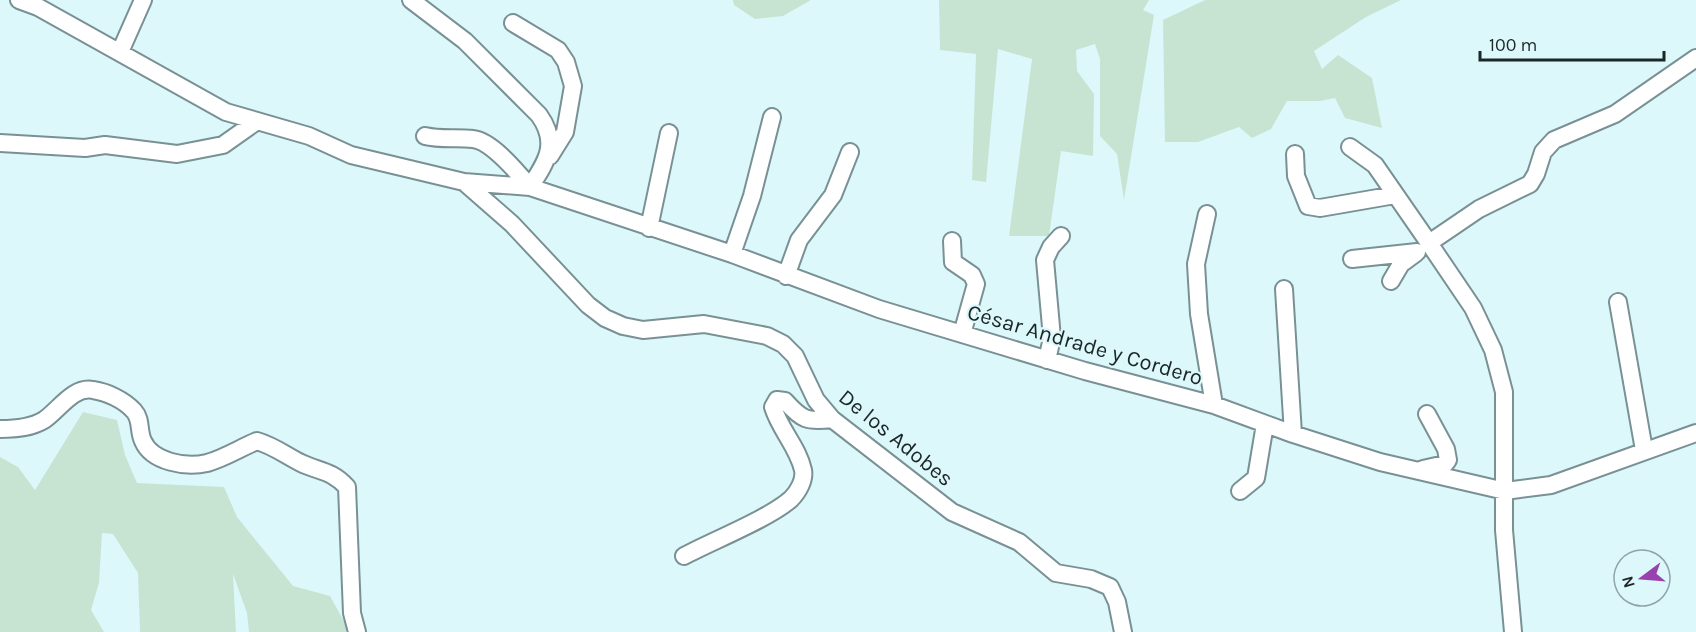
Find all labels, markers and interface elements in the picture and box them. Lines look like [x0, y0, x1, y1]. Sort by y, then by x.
scale bar [1480, 24, 1664, 62]
text: 100 m [1489, 34, 1537, 56]
street label: César Andrade y Cordero [964, 299, 1206, 391]
street label: De los Adobes [834, 384, 958, 492]
north arrow [1612, 548, 1672, 608]
text: N [1617, 574, 1639, 590]

